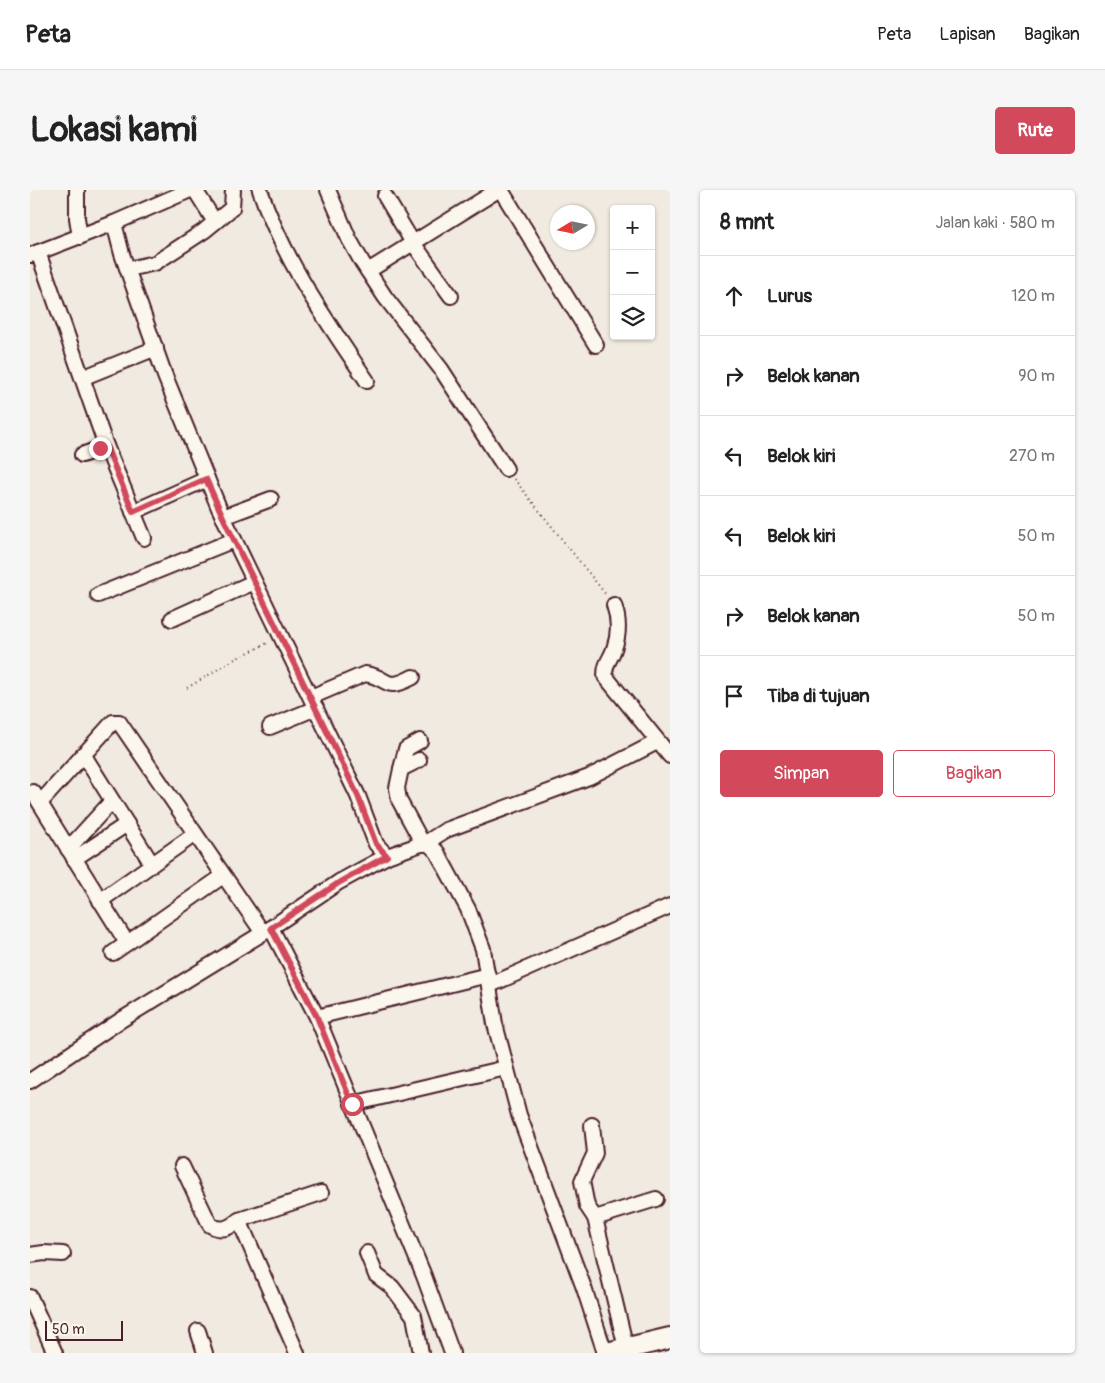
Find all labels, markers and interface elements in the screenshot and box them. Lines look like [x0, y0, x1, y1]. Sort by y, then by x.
text: Peta [25, 20, 71, 49]
text: Peta [877, 23, 911, 46]
text: Lapisan [939, 23, 996, 46]
text: Bagikan [1024, 23, 1080, 46]
button: Rute [995, 107, 1075, 154]
text: Lokasi kami [30, 108, 197, 152]
north arrow [550, 205, 595, 250]
map controls [610, 205, 655, 340]
button: + [610, 205, 655, 250]
text: 8 mnt [720, 209, 774, 236]
text: Jalan kaki · 580 m [936, 213, 1055, 233]
button: − [610, 250, 655, 295]
icon: ahead [720, 282, 748, 310]
text: Lurus [767, 284, 812, 308]
text: 120 m [1011, 286, 1055, 306]
button: layers [610, 295, 655, 340]
icon: right [720, 362, 748, 390]
text: Belok kanan [767, 364, 860, 388]
text: 90 m [1018, 366, 1055, 386]
route end [89, 437, 112, 460]
icon: left [720, 442, 748, 470]
text: Belok kiri [767, 444, 835, 468]
text: 270 m [1009, 446, 1055, 466]
icon: left [720, 522, 748, 550]
text: Belok kiri [767, 524, 835, 548]
text: 50 m [1018, 526, 1055, 546]
icon: right [720, 602, 748, 630]
text: Belok kanan [767, 604, 860, 628]
text: 50 m [1018, 606, 1055, 626]
icon: arrive [720, 682, 748, 710]
text: Tiba di tujuan [767, 684, 870, 708]
button: Simpan [720, 750, 883, 797]
button: Bagikan [893, 750, 1055, 797]
route start [341, 1093, 364, 1116]
scale bar [45, 1318, 122, 1341]
text: 50 m [52, 1321, 85, 1338]

